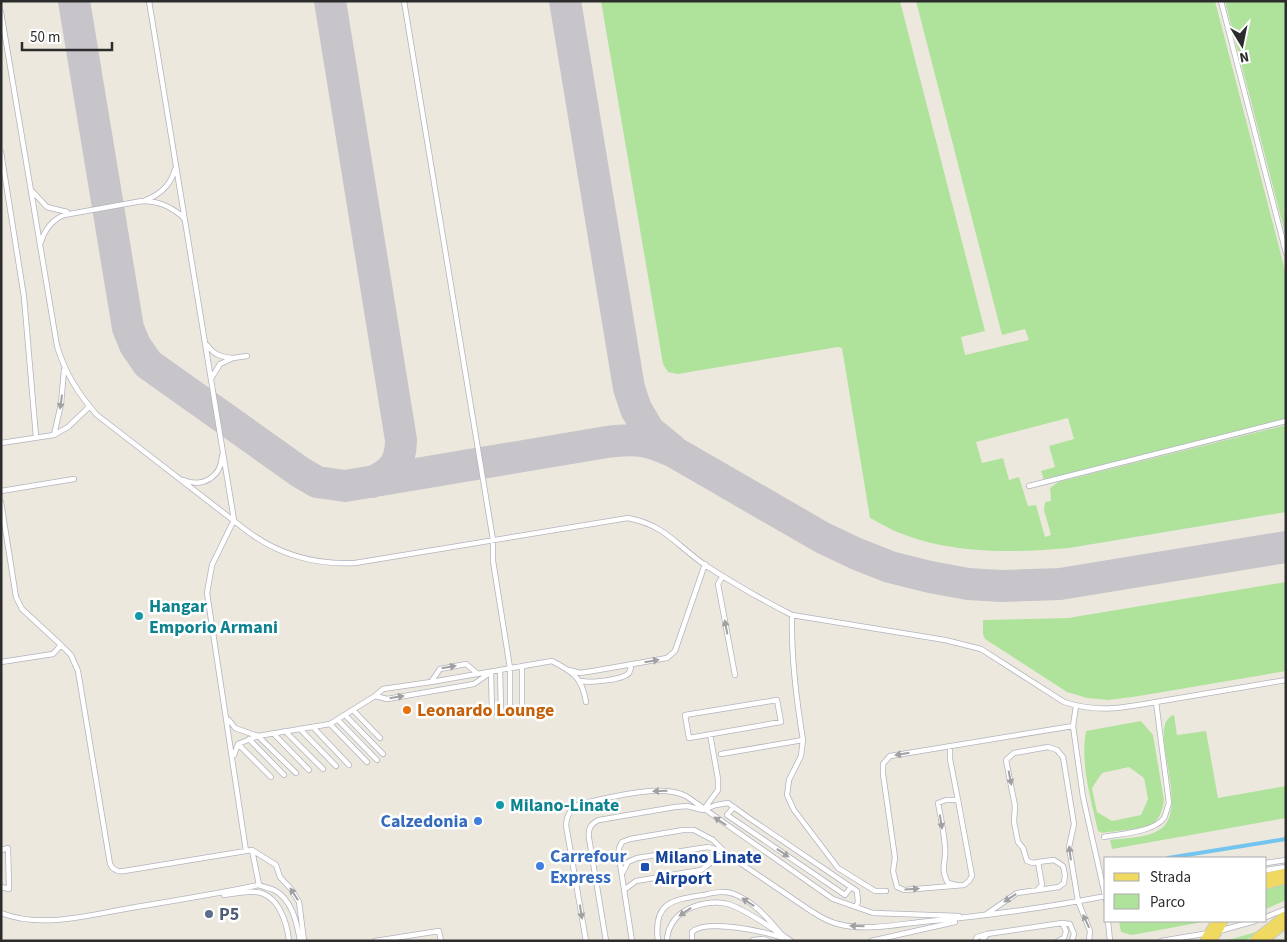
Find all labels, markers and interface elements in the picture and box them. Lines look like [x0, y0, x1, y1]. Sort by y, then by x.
scale bar [22, 20, 112, 52]
north arrow [1217, 20, 1267, 70]
text: 50 m [30, 27, 60, 48]
text: N [1238, 46, 1250, 67]
one-way arrow [57, 395, 65, 411]
place label: Hangar Emporio Armani [149, 594, 278, 640]
marker: Hangar Emporio Armani [133, 610, 145, 622]
one-way arrow [722, 619, 730, 635]
one-way arrow [644, 657, 659, 665]
one-way arrow [441, 663, 457, 671]
one-way arrow [389, 693, 405, 701]
place label: Leonardo Lounge [417, 698, 554, 723]
marker: Leonardo Lounge [401, 704, 413, 716]
one-way arrow [894, 751, 910, 759]
one-way arrow [1006, 771, 1014, 787]
one-way arrow [652, 787, 668, 795]
place label: Milano-Linate [510, 793, 619, 818]
marker: Milano-Linate [494, 799, 506, 811]
place label: Calzedonia [380, 809, 468, 834]
one-way arrow [938, 814, 946, 830]
marker: Calzedonia [472, 815, 484, 827]
one-way arrow [713, 816, 727, 826]
place label: Carrefour Express [550, 844, 628, 890]
place label: Milano Linate Airport [654, 845, 762, 891]
one-way arrow [1066, 845, 1074, 861]
one-way arrow [776, 848, 790, 858]
legend [1104, 857, 1267, 922]
marker: Carrefour Express [534, 860, 546, 872]
marker: Milano Linate Airport [639, 861, 651, 873]
text: Strada [1150, 867, 1191, 888]
one-way arrow [904, 885, 920, 893]
one-way arrow [289, 887, 298, 901]
text: Parco [1150, 892, 1185, 913]
one-way arrow [1003, 894, 1016, 903]
one-way arrow [742, 897, 755, 907]
place label: P5 [219, 902, 239, 927]
one-way arrow [578, 905, 586, 921]
marker: P5 [203, 908, 215, 920]
one-way arrow [678, 908, 691, 917]
one-way arrow [1082, 914, 1090, 928]
one-way arrow [849, 922, 865, 930]

